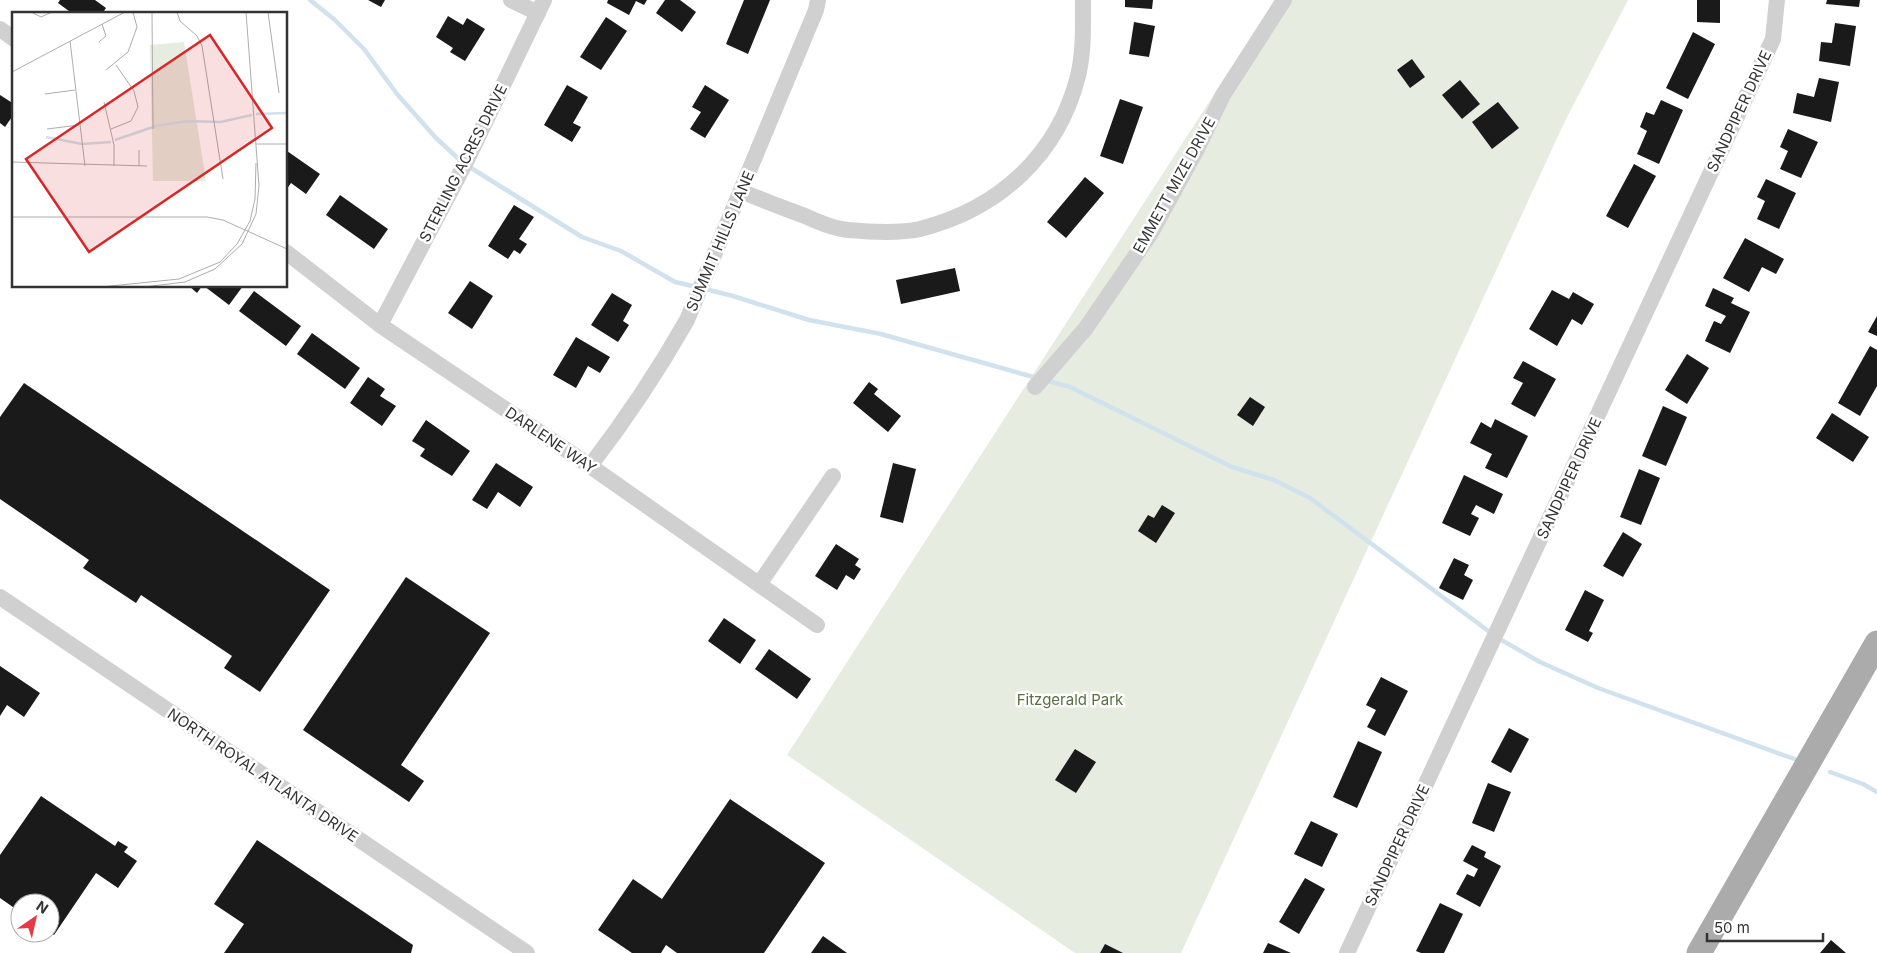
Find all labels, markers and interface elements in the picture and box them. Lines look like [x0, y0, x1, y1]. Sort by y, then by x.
inset map [12, 12, 288, 288]
street label: SANDPIPER DRIVE [1702, 47, 1776, 175]
street label: STERLING ACRES DRIVE [415, 81, 511, 245]
street label: EMMETT MIZE DRIVE [1129, 114, 1219, 256]
street label: SUMMIT HILLS LANE [682, 168, 758, 314]
street label: DARLENE WAY [502, 403, 600, 477]
street label: SANDPIPER DRIVE [1532, 414, 1606, 542]
park label: Fitzgerald Park [1017, 690, 1124, 709]
street label: NORTH ROYAL ATLANTA DRIVE [164, 704, 362, 846]
street label: SANDPIPER DRIVE [1360, 781, 1434, 909]
north arrow [10, 893, 60, 943]
text: N [33, 897, 52, 917]
scale bar [1707, 910, 1823, 942]
text: 50 m [1714, 918, 1750, 937]

